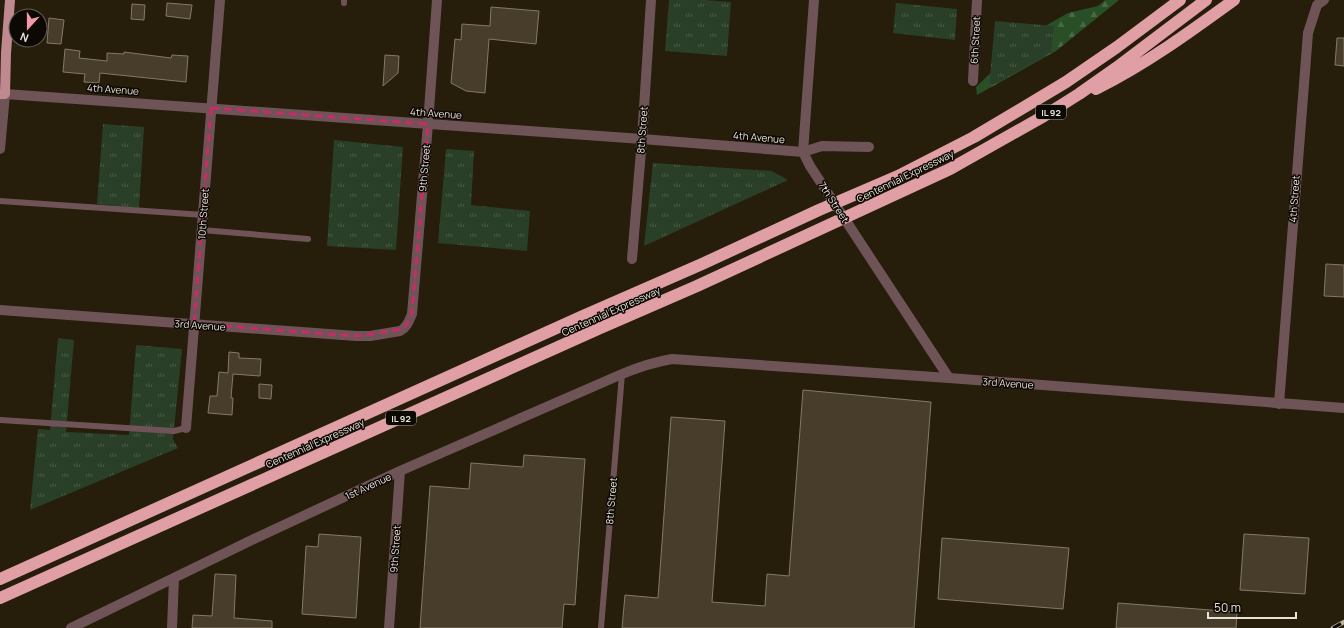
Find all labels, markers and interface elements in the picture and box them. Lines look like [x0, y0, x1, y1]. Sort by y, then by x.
north arrow [8, 8, 48, 48]
street label: 6th Street [967, 16, 983, 64]
text: N [18, 29, 31, 46]
street label: 4th Avenue [87, 80, 140, 98]
street label: 4th Avenue [410, 104, 463, 122]
road number: IL 92 [1036, 105, 1066, 119]
street label: 8th Street [633, 106, 651, 154]
street label: 4th Avenue [732, 128, 786, 146]
street label: 9th Street [415, 144, 433, 192]
street label: Centennial Expressway [854, 146, 957, 206]
street label: 4th Street [1285, 175, 1303, 223]
street label: 7th Street [816, 179, 852, 225]
street label: 10th Street [194, 188, 212, 240]
street label: Centennial Expressway [559, 283, 663, 339]
street label: 3rd Avenue [174, 316, 226, 334]
street label: 3rd Avenue [982, 374, 1034, 392]
road number: IL 92 [386, 411, 416, 425]
street label: Centennial Expressway [263, 415, 367, 471]
street label: 1st Avenue [343, 469, 393, 503]
street label: 8th Street [602, 477, 620, 525]
street label: 9th Street [386, 525, 404, 573]
scale bar [1208, 594, 1296, 620]
text: 50 m [1214, 599, 1241, 616]

